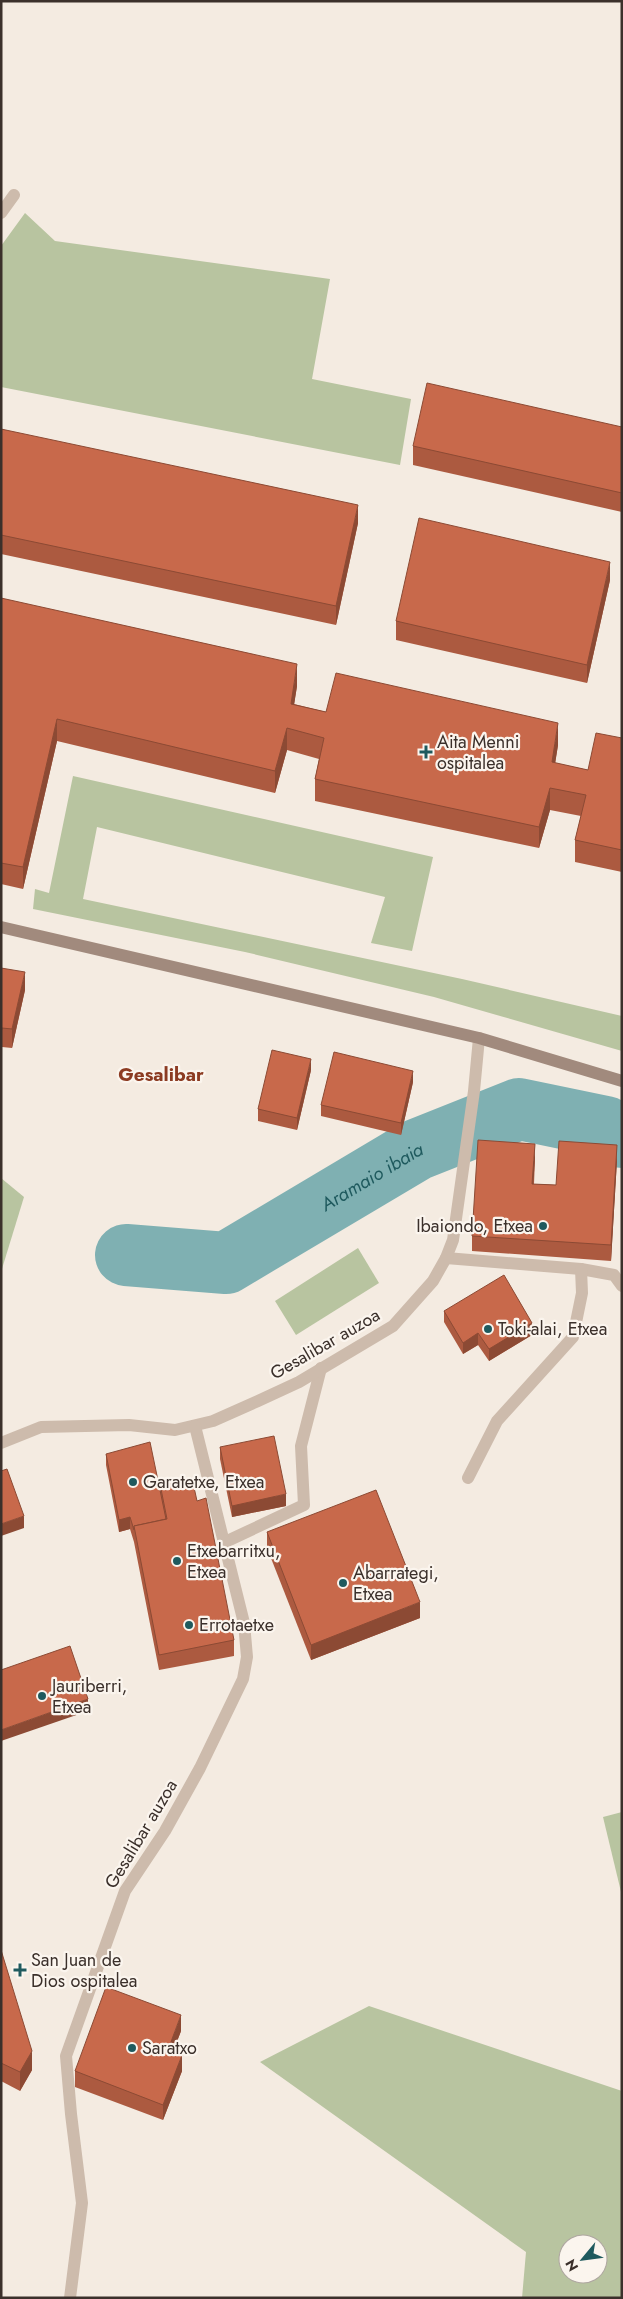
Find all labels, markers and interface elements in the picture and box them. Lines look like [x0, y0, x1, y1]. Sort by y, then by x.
place label: Aita Menni ospitalea [437, 729, 519, 776]
marker: Aita Menni ospitalea [419, 745, 433, 759]
district label: Gesalibar [118, 1061, 204, 1088]
water label: Aramaio ibaia [314, 1135, 427, 1218]
place label: Ibaiondo, Etxea [416, 1213, 533, 1239]
marker: Ibaiondo, Etxea [537, 1220, 549, 1232]
street label: Gesalibar auzoa [265, 1302, 385, 1386]
place label: Toki-alai, Etxea [498, 1316, 607, 1342]
marker: Toki-alai, Etxea [482, 1323, 494, 1335]
place label: Garatetxe, Etxea [143, 1469, 264, 1495]
marker: Garatetxe, Etxea [127, 1476, 139, 1488]
place label: Etxebarritxu, Etxea [187, 1538, 280, 1585]
marker: Etxebarritxu, Etxea [171, 1555, 183, 1567]
place label: Abarrategi, Etxea [353, 1560, 439, 1607]
marker: Abarrategi, Etxea [337, 1577, 349, 1589]
place label: Errotaetxe [199, 1612, 274, 1638]
marker: Errotaetxe [183, 1619, 195, 1631]
place label: Jauriberri, Etxea [50, 1673, 127, 1720]
marker: Jauriberri, Etxea [36, 1690, 48, 1702]
street label: Gesalibar auzoa [98, 1775, 184, 1893]
place label: San Juan de Dios ospitalea [31, 1947, 137, 1994]
marker: San Juan de Dios ospitalea [13, 1963, 27, 1977]
place label: Saratxo [142, 2035, 197, 2061]
marker: Saratxo [126, 2042, 138, 2054]
north arrow [558, 2234, 608, 2284]
text: N [560, 2256, 583, 2275]

